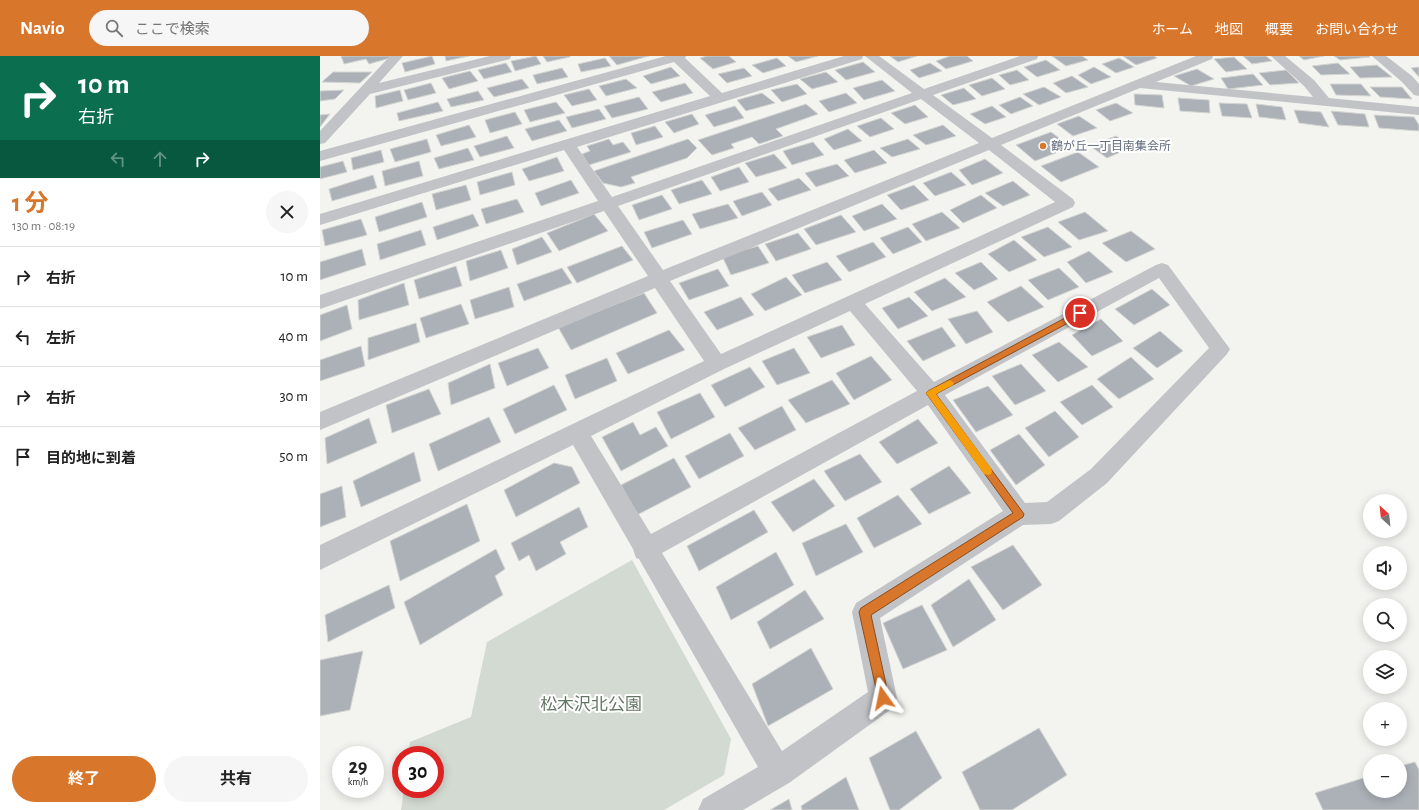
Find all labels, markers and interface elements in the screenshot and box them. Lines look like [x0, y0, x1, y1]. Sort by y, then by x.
search box [89, 10, 369, 46]
icon: search [103, 17, 125, 39]
text: Navio [20, 19, 65, 38]
text: ここで検索 [135, 22, 210, 37]
text: ホーム [1151, 23, 1193, 37]
text: 地図 [1215, 23, 1243, 37]
text: 概要 [1265, 23, 1293, 37]
text: お問い合わせ [1315, 23, 1399, 37]
text: 10 m [78, 71, 130, 99]
icon: right [12, 72, 64, 124]
text: 右折 [78, 109, 114, 127]
place label: 鶴が丘一丁目南集会所 [1051, 139, 1171, 152]
marker: 鶴が丘一丁目南集会所 [1038, 141, 1048, 151]
icon: left [107, 148, 129, 170]
icon: ahead [149, 148, 171, 170]
icon: right [191, 148, 213, 170]
button: close [266, 191, 308, 233]
text: 1 分 [12, 192, 48, 216]
text: 130 m · 08:19 [12, 220, 75, 233]
icon: right [12, 266, 34, 288]
text: 10 m [280, 269, 308, 284]
text: 右折 [46, 271, 76, 286]
pin [1063, 296, 1097, 330]
icon: arrive [1069, 302, 1091, 324]
icon: left [12, 326, 34, 348]
text: 40 m [278, 329, 308, 344]
text: 左折 [46, 331, 76, 346]
icon: right [12, 386, 34, 408]
text: 30 m [279, 389, 308, 404]
text: 右折 [46, 391, 76, 406]
icon: arrive [12, 446, 34, 468]
text: 50 m [279, 449, 308, 464]
text: 目的地に到着 [46, 451, 136, 466]
north arrow [1363, 494, 1407, 538]
map controls [1363, 494, 1407, 798]
button: sound [1363, 546, 1407, 590]
button: search [1363, 598, 1407, 642]
button: layers [1363, 650, 1407, 694]
position arrow [862, 677, 904, 719]
park label: 松木沢北公園 [540, 695, 642, 713]
button: + [1363, 702, 1407, 746]
speed limit sign: 30 [392, 746, 444, 798]
button: − [1363, 754, 1407, 798]
button: 終了 [12, 756, 156, 802]
button: 共有 [164, 756, 308, 802]
text: 29 [348, 757, 368, 777]
text: km/h [348, 777, 368, 787]

